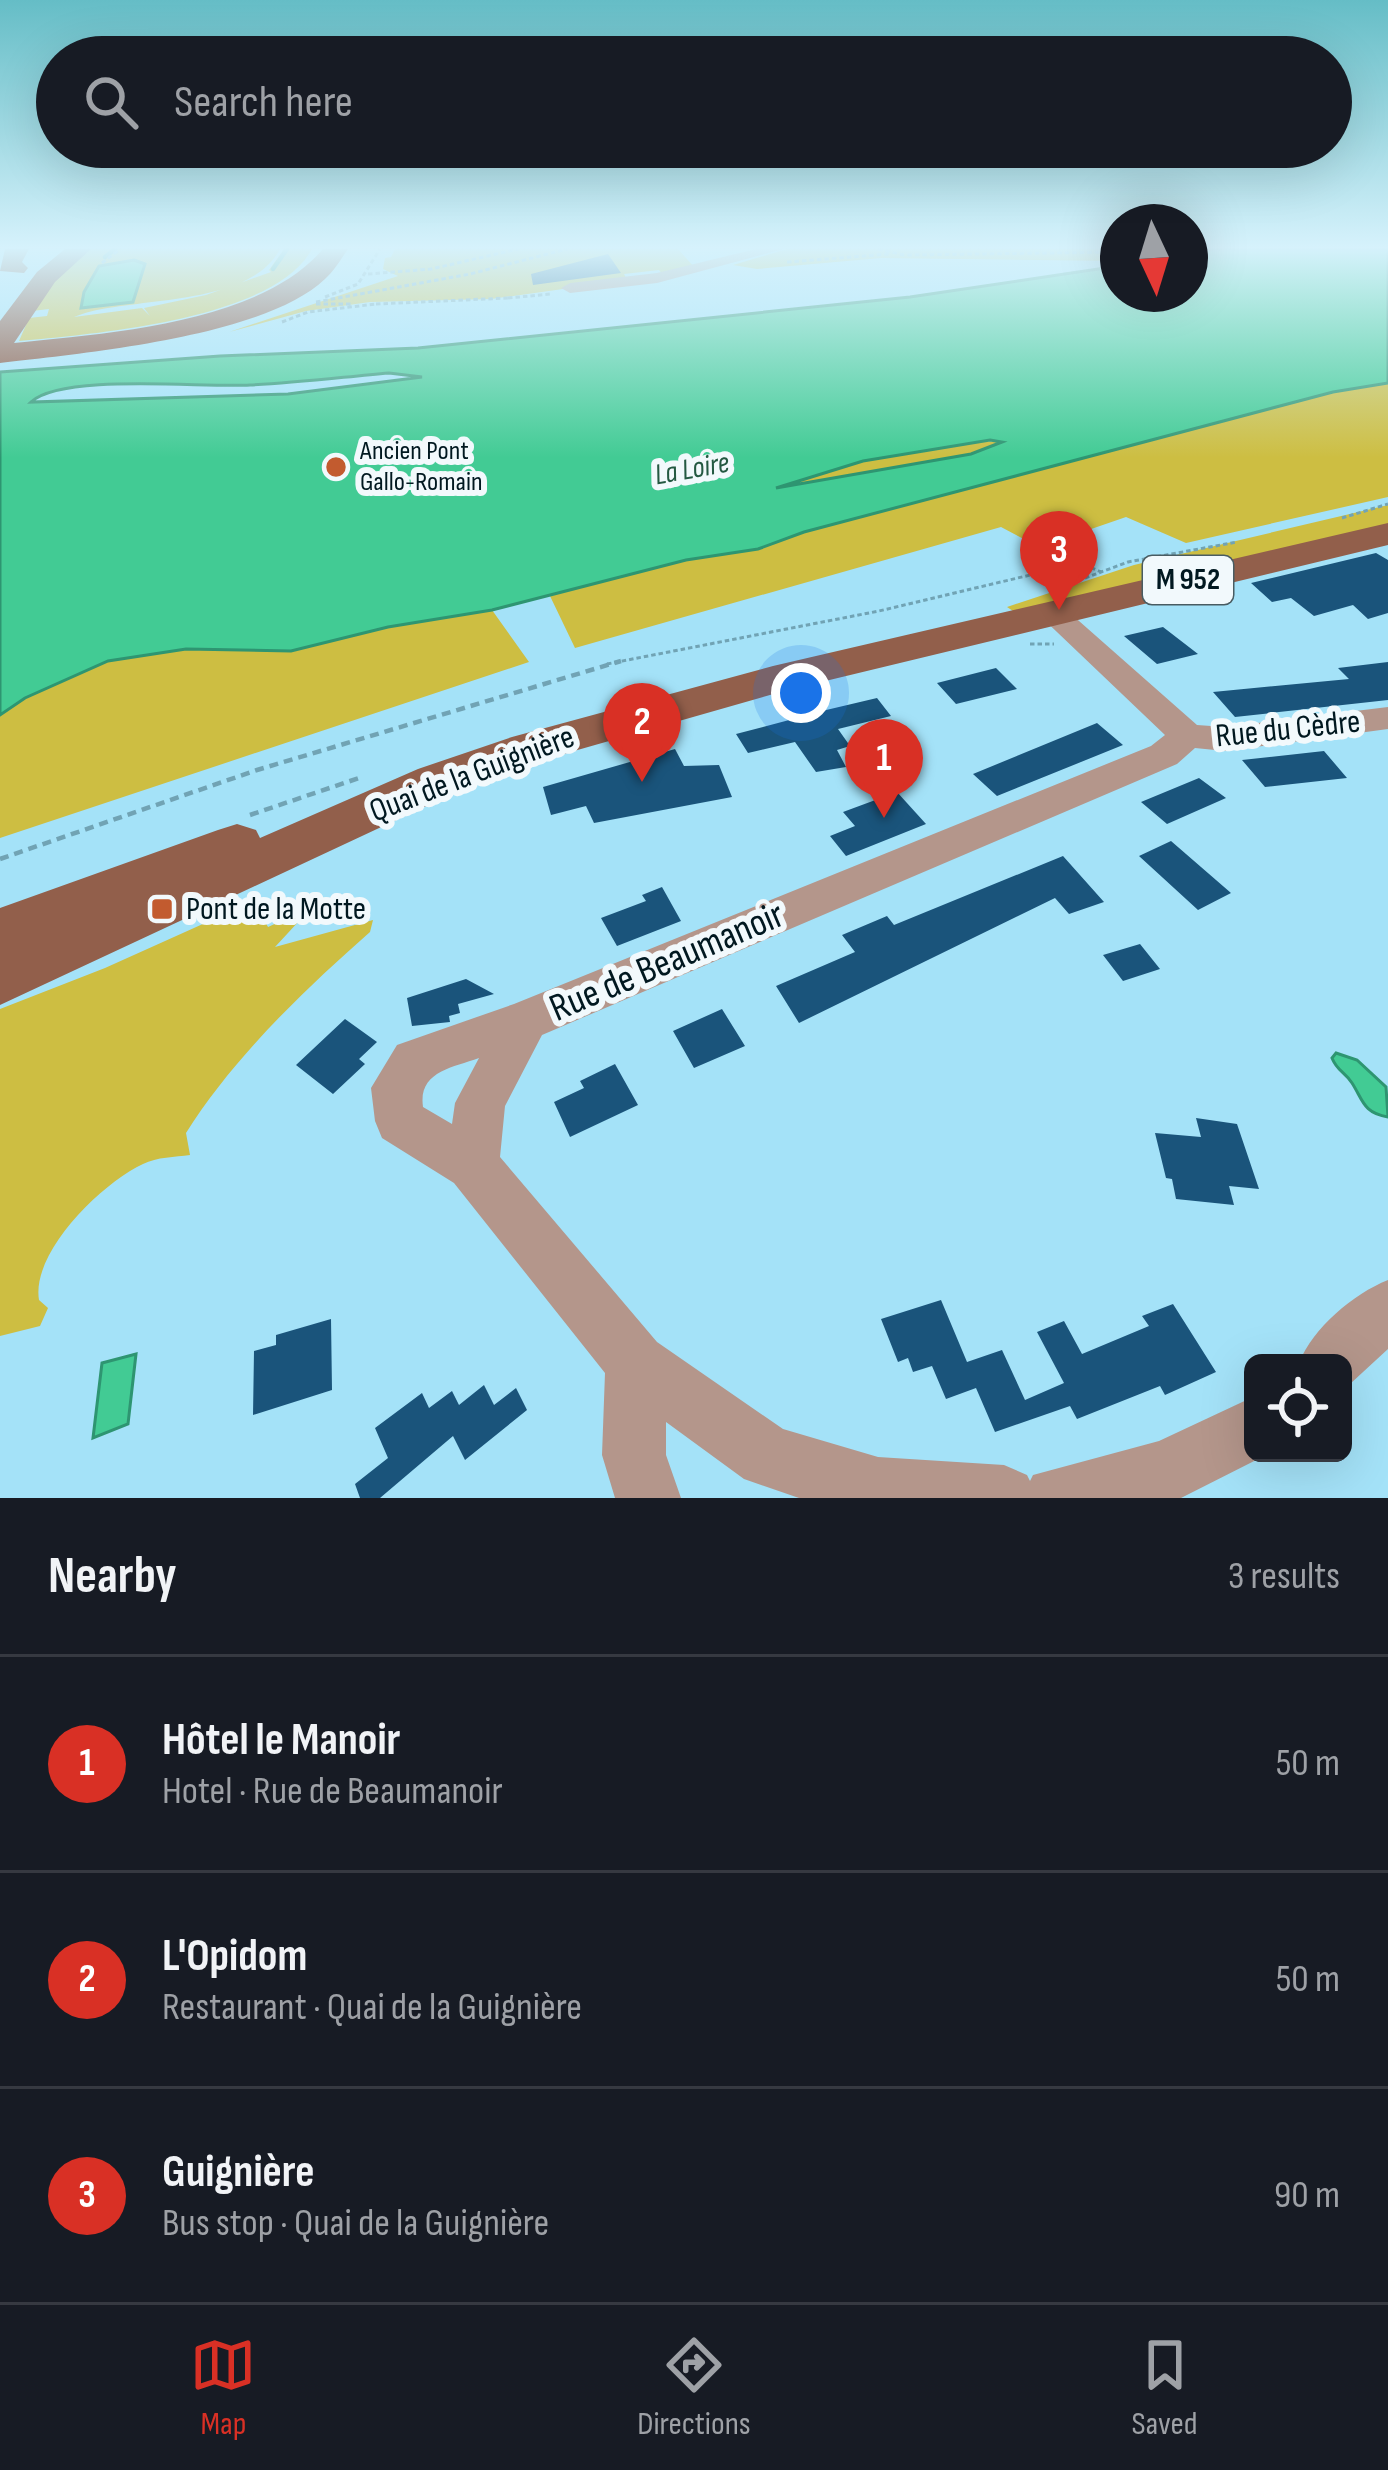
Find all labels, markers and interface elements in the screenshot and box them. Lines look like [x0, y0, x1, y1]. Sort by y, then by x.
search box [36, 36, 1352, 168]
icon: search [78, 69, 144, 135]
text: Search here [174, 75, 353, 130]
north arrow [1100, 204, 1208, 312]
place label: Ancien Pont Gallo-Romain [359, 435, 483, 498]
water label: La Loire [652, 445, 732, 493]
marker: Ancien Pont Gallo-Romain [323, 454, 349, 480]
pin: 3 [1020, 511, 1098, 610]
road number: M 952 [1143, 556, 1233, 604]
your location [771, 663, 831, 723]
pin: 2 [603, 683, 681, 782]
street label: Rue du Cèdre [1214, 702, 1362, 756]
street label: Quai de la Guignière [364, 717, 580, 831]
pin: 1 [845, 719, 923, 818]
place label: Pont de la Motte [186, 889, 366, 929]
street label: Rue de Beaumanoir [543, 892, 791, 1032]
marker: Pont de la Motte [149, 896, 175, 922]
map controls [1244, 1354, 1352, 1462]
button: locate [1244, 1354, 1352, 1462]
text: Nearby [48, 1546, 177, 1607]
text: 3 results [1228, 1553, 1340, 1600]
text: Hôtel le Manoir [162, 1713, 401, 1768]
text: 1 [79, 1740, 95, 1787]
text: 50 m [1276, 1740, 1340, 1787]
text: Hotel · Rue de Beaumanoir [162, 1768, 503, 1815]
text: L'Opidom [162, 1929, 307, 1984]
text: 2 [78, 1956, 96, 2003]
text: 50 m [1276, 1956, 1340, 2003]
text: Restaurant · Quai de la Guignière [162, 1984, 582, 2031]
text: Guignière [162, 2145, 314, 2200]
text: 3 [78, 2172, 96, 2219]
text: 90 m [1274, 2172, 1340, 2219]
text: Bus stop · Quai de la Guignière [162, 2200, 549, 2247]
tab: Map [190, 2332, 256, 2444]
tab: Directions [637, 2332, 751, 2444]
tab: Saved [1131, 2332, 1198, 2444]

